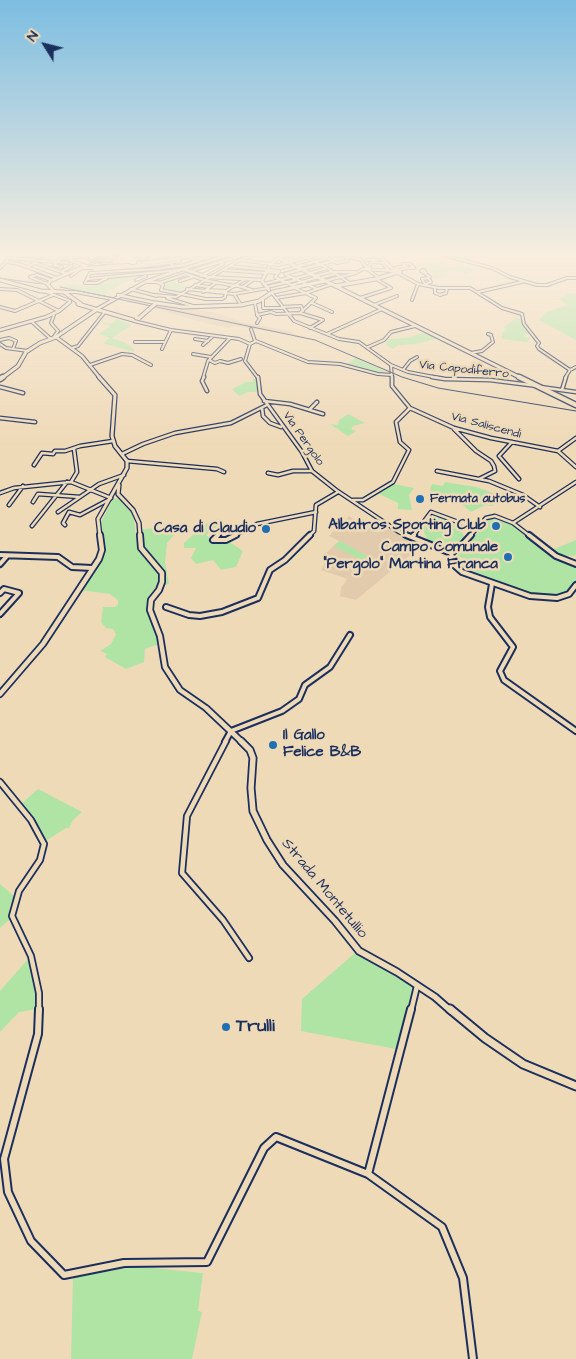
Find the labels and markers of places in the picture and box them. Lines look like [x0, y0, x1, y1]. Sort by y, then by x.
place label: Fermata autobus [430, 492, 525, 506]
marker: Fermata autobus [414, 493, 426, 505]
place label: Albatros Sporting Club [328, 517, 486, 535]
place label: Casa di Claudio [154, 520, 256, 538]
marker: Albatros Sporting Club [490, 520, 502, 532]
marker: Casa di Claudio [260, 523, 272, 535]
place label: Campo Comunale "Pergolo" Martina Franca [323, 539, 498, 574]
marker: Campo Comunale "Pergolo" Martina Franca [502, 551, 514, 563]
place label: Il Gallo Felice B&B [283, 727, 361, 762]
marker: Il Gallo Felice B&B [267, 739, 279, 751]
place label: Trulli [236, 1016, 275, 1038]
marker: Trulli [220, 1021, 232, 1033]

